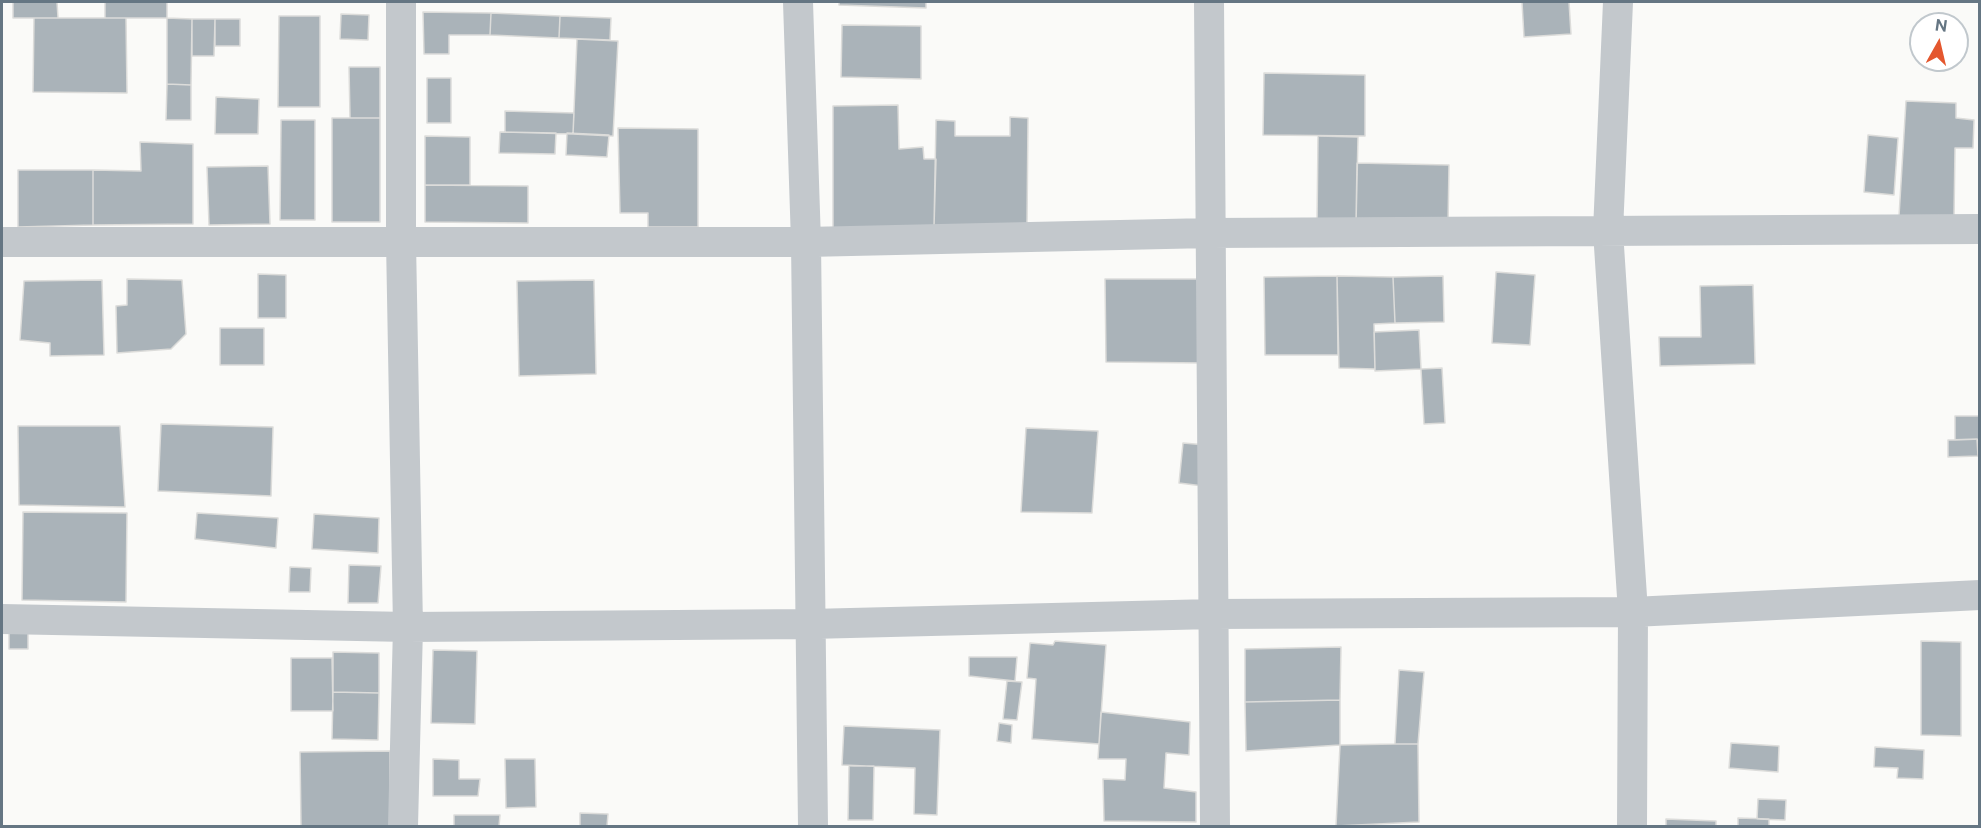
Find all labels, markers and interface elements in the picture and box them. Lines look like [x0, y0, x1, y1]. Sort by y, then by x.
north arrow [1909, 12, 1969, 72]
text: N [1934, 15, 1949, 36]

